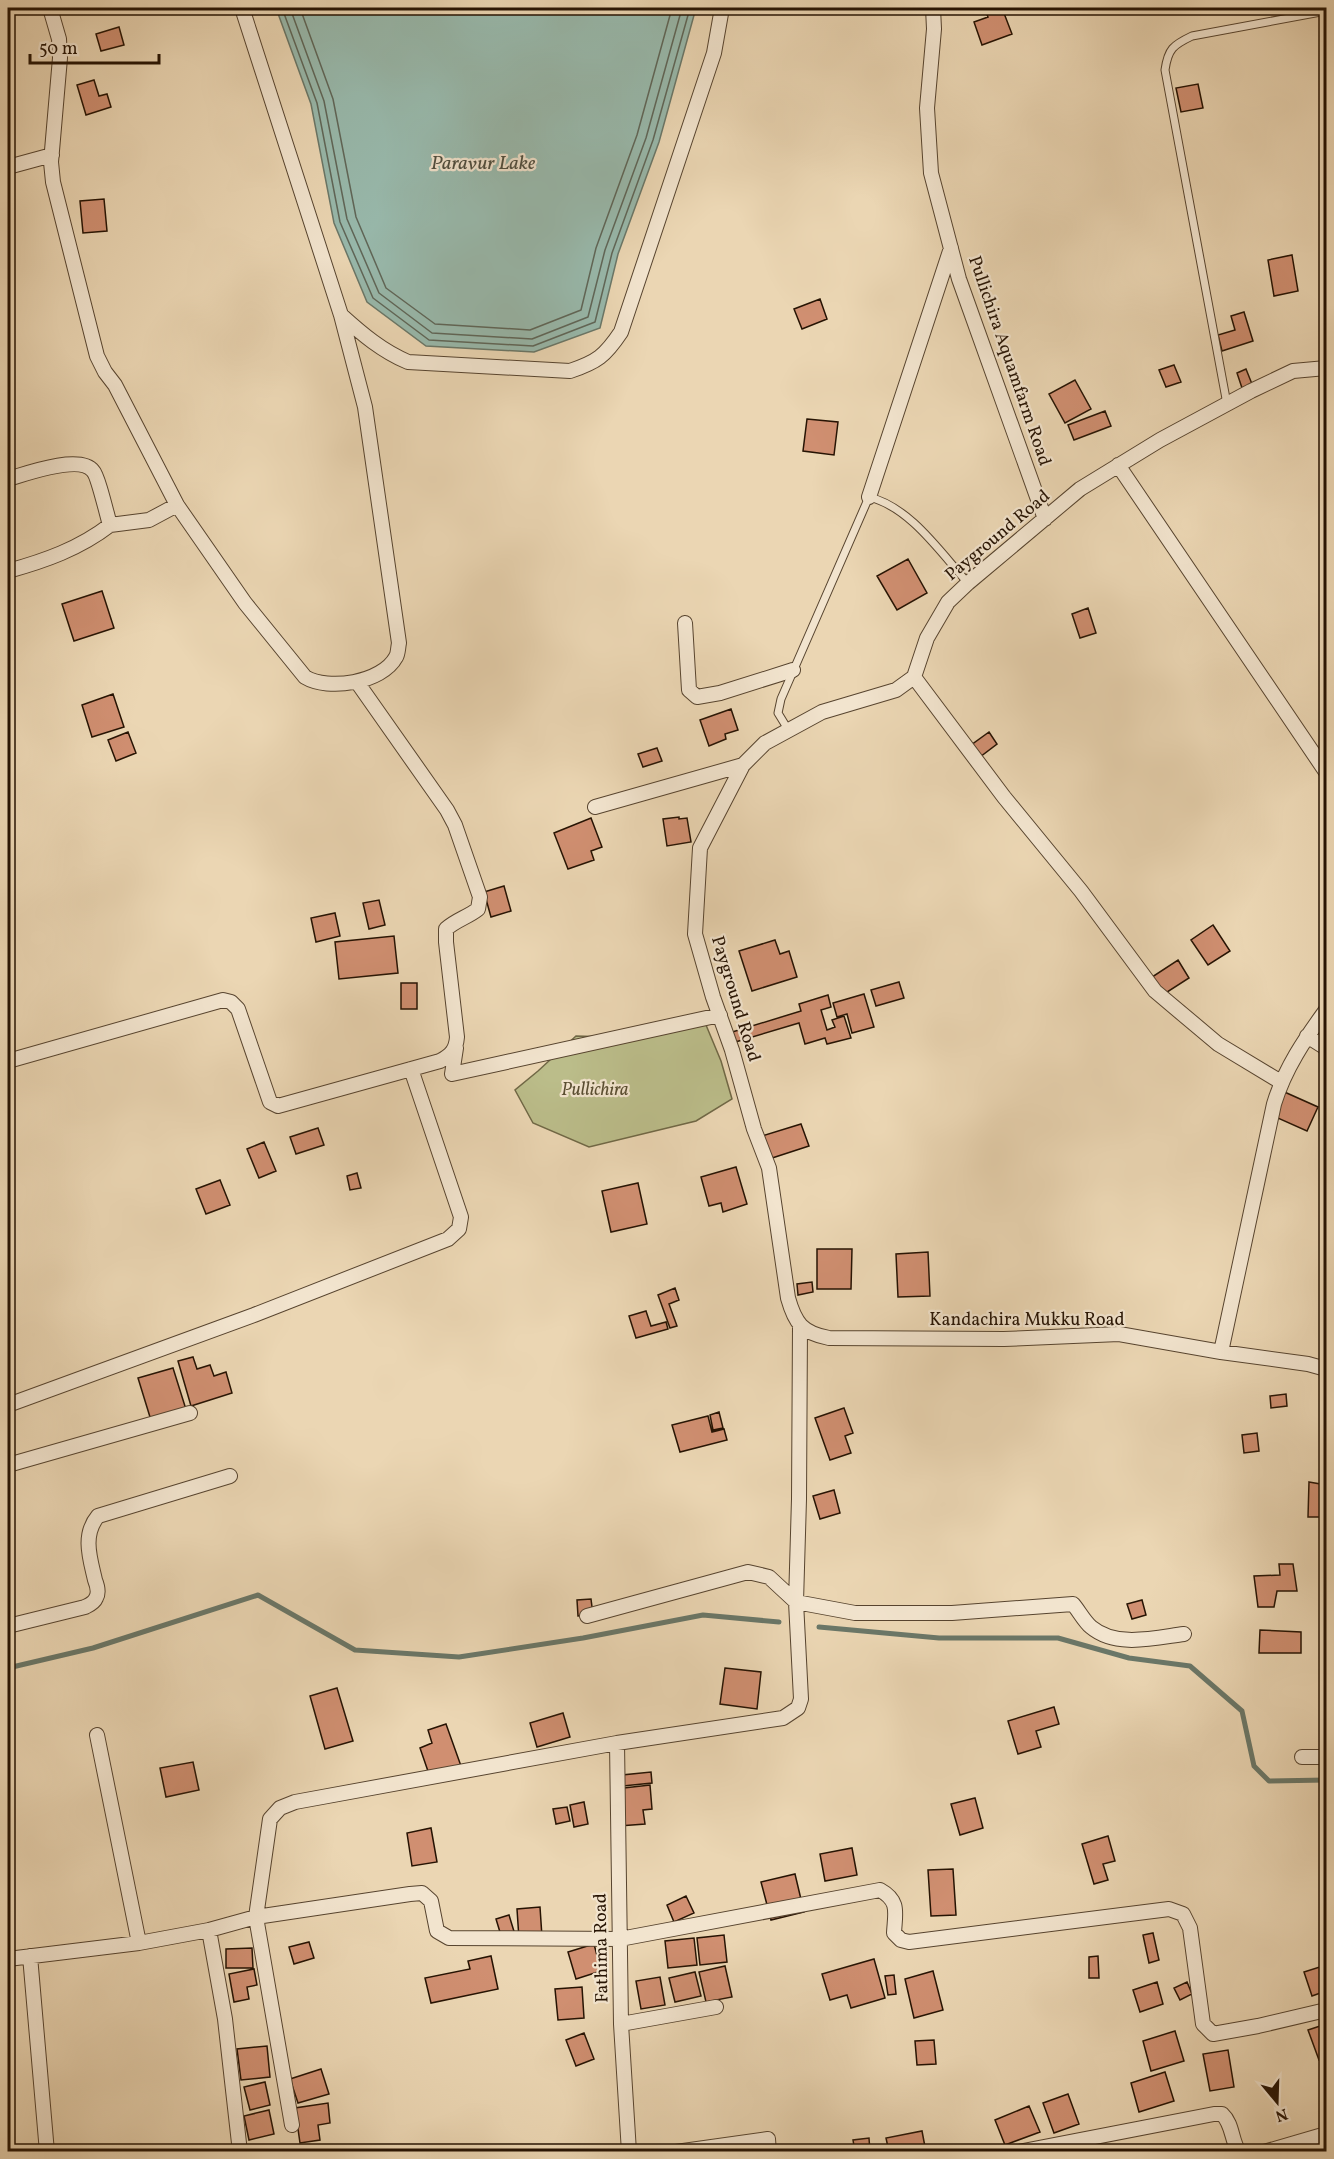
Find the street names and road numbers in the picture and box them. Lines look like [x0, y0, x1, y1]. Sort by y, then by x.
street label: Pullichira Aquamfarm Road [961, 253, 1057, 469]
street label: Payground Road [940, 485, 1056, 587]
street label: Payground Road [704, 933, 766, 1065]
street label: Kandachira Mukku Road [929, 1308, 1125, 1333]
street label: Fathima Road [589, 1893, 615, 2003]

